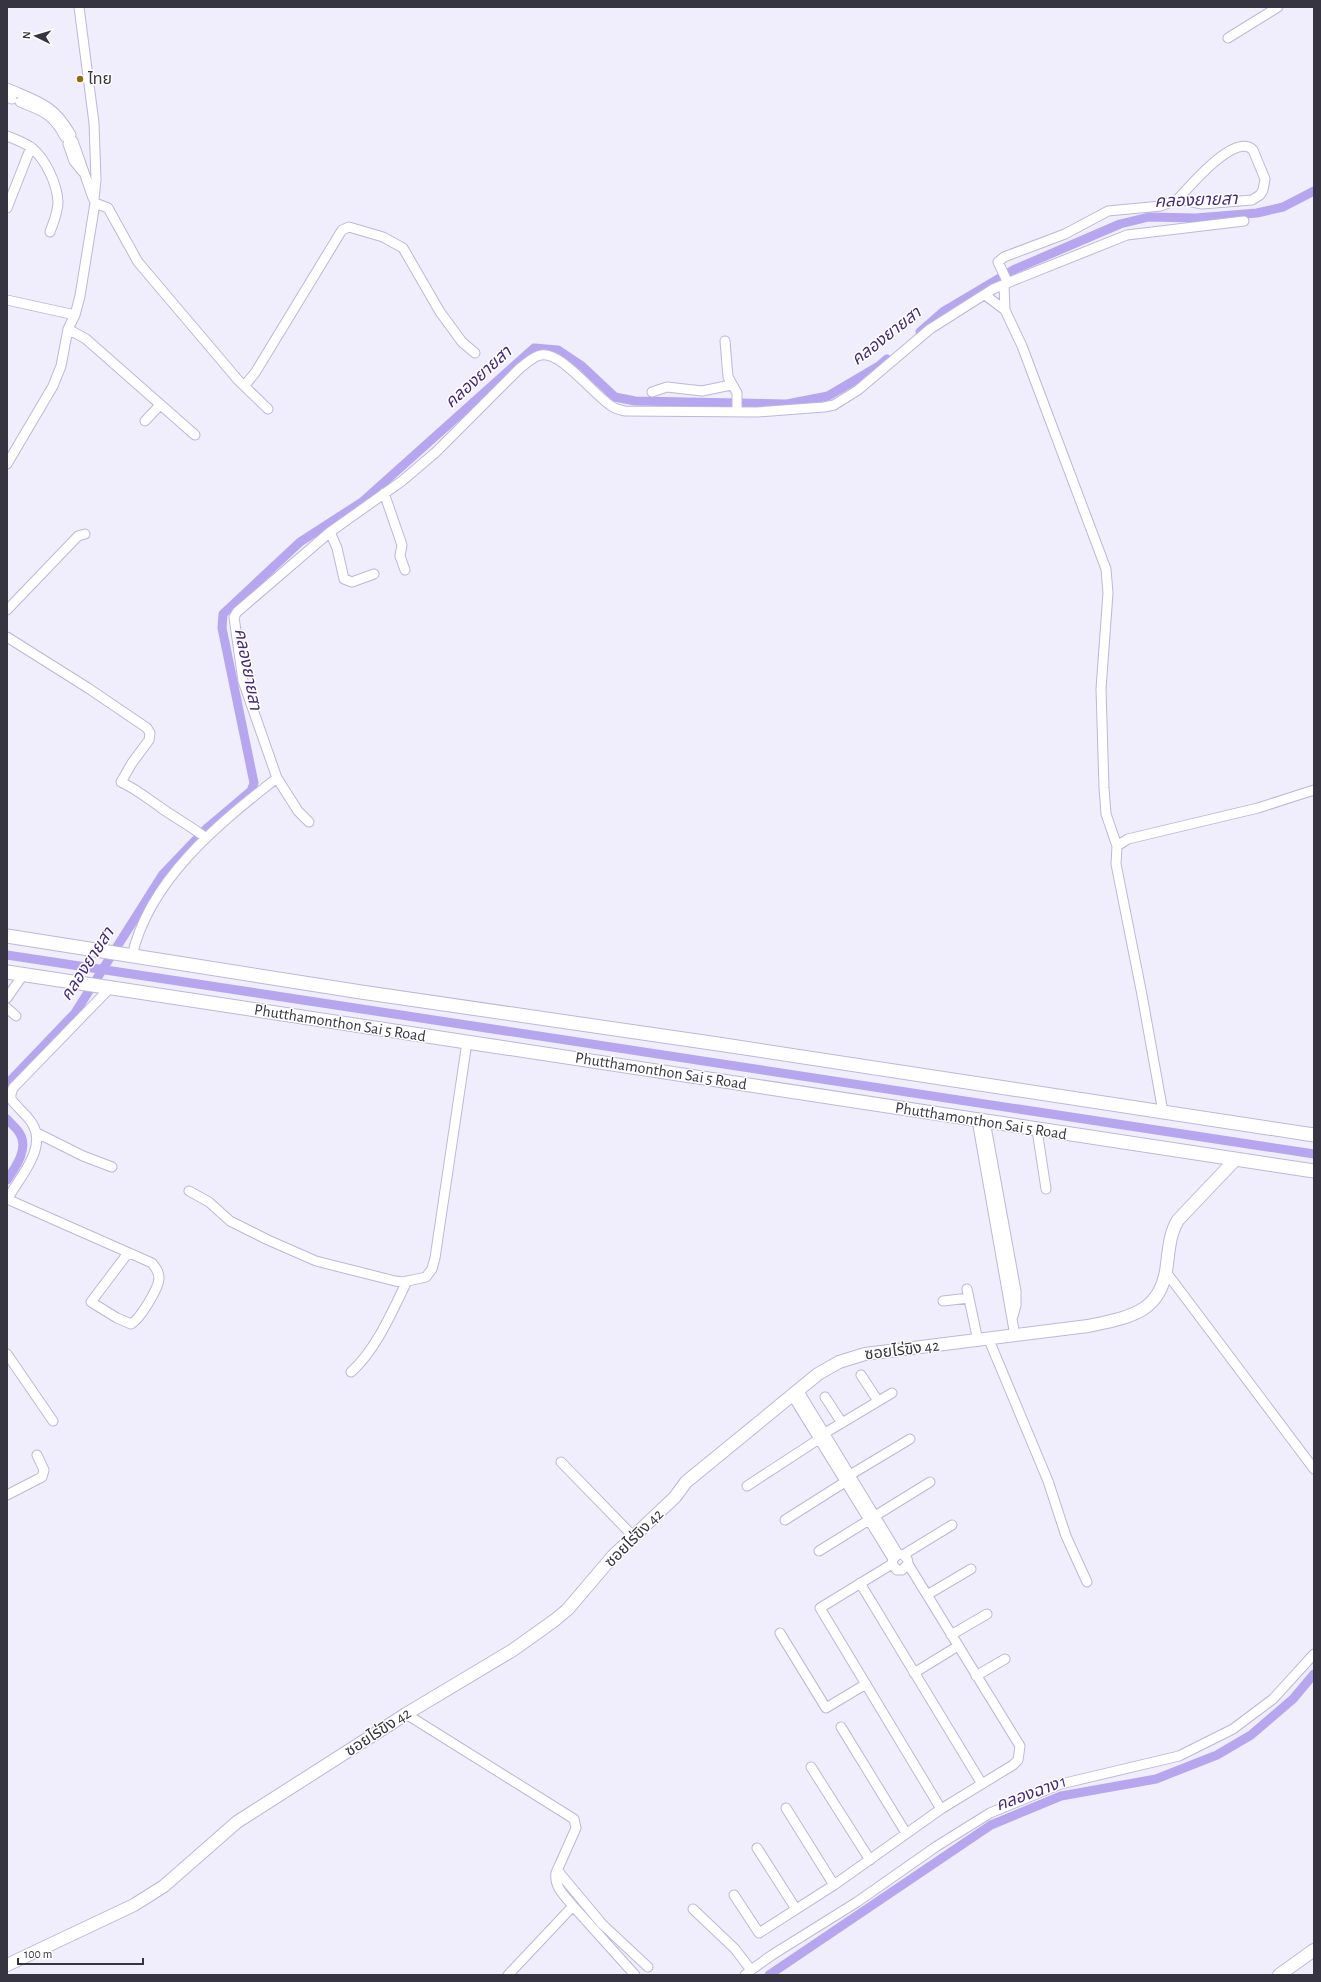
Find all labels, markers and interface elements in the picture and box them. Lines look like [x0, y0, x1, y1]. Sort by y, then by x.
north arrow [16, 16, 56, 56]
text: N [21, 31, 32, 39]
place label: ไทย [87, 71, 112, 87]
marker: ไทย [75, 74, 85, 84]
water label: คลองยายสา [1154, 190, 1239, 210]
water label: คลองยายสา [848, 303, 925, 368]
water label: คลองยายสา [442, 342, 515, 411]
water label: คลองยายสา [232, 627, 264, 712]
water label: คลองยายสา [57, 924, 117, 1003]
street label: Phutthamonthon Sai 5 Road [253, 1002, 427, 1044]
street label: Phutthamonthon Sai 5 Road [574, 1050, 748, 1092]
street label: Phutthamonthon Sai 5 Road [894, 1100, 1068, 1142]
street label: ซอยไร่ขิง 42 [864, 1336, 940, 1363]
street label: ซอยไร่ขิง 42 [601, 1505, 666, 1570]
street label: ซอยไร่ขิง 42 [342, 1704, 414, 1759]
water label: คลองฉาง 1 [993, 1772, 1069, 1814]
scale bar [18, 1940, 143, 1966]
text: 100 m [24, 1948, 52, 1960]

